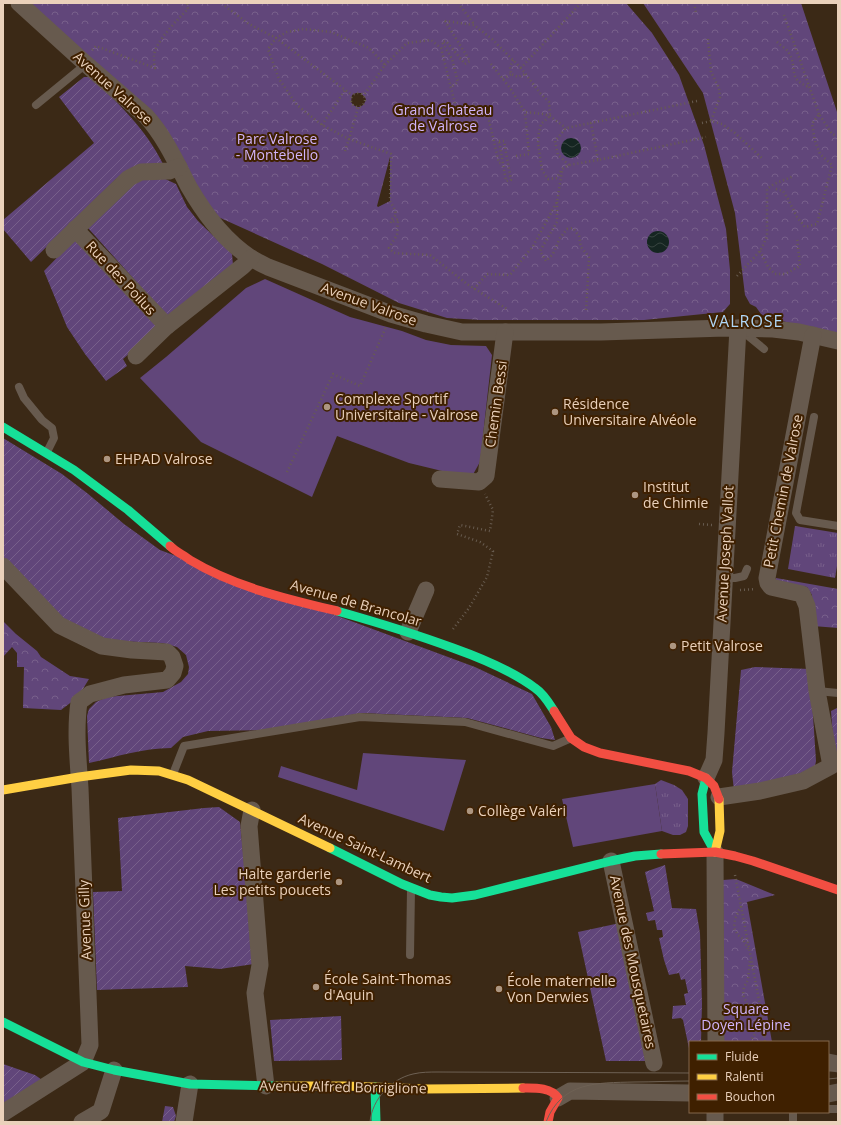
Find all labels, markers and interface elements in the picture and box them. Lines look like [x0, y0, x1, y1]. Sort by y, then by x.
street label: Avenue Valrose [70, 47, 157, 128]
park label: Grand Chateau de Valrose [394, 100, 492, 135]
park label: Parc Valrose - Montebello [236, 129, 318, 164]
street label: Rue des Poilus [82, 237, 161, 319]
street label: Avenue Valrose [319, 277, 420, 330]
district label: VALROSE [709, 310, 784, 332]
street label: Chemin Bessi [480, 359, 511, 449]
place label: Complexe Sportif Universitaire - Valrose [335, 389, 478, 424]
place label: Résidence Universitaire Alvéole [563, 394, 697, 429]
marker: Complexe Sportif Universitaire - Valrose [322, 402, 332, 412]
marker: Résidence Universitaire Alvéole [550, 407, 560, 417]
street label: Petit Chemin de Valrose [758, 412, 807, 569]
place label: EHPAD Valrose [115, 449, 213, 468]
marker: EHPAD Valrose [102, 454, 112, 464]
place label: Institut de Chimie [643, 477, 708, 512]
street label: Avenue Joseph Vallot [711, 485, 738, 623]
marker: Institut de Chimie [630, 490, 640, 500]
street label: Avenue de Brancolar [288, 575, 424, 630]
place label: Petit Valrose [681, 636, 763, 655]
marker: Petit Valrose [668, 641, 678, 651]
place label: Collège Valéri [478, 801, 566, 820]
marker: Collège Valéri [465, 806, 475, 816]
street label: Avenue Saint-Lambert [296, 808, 435, 887]
place label: Halte garderie Les petits poucets [213, 864, 331, 899]
street label: Avenue des Mousquetaires [606, 873, 661, 1051]
marker: Halte garderie Les petits poucets [334, 877, 344, 887]
street label: Avenue Gilly [74, 879, 95, 960]
place label: École Saint-Thomas d'Aquin [324, 969, 451, 1004]
place label: École maternelle Von Derwies [507, 971, 616, 1006]
marker: École Saint-Thomas d'Aquin [311, 982, 321, 992]
marker: École maternelle Von Derwies [494, 984, 504, 994]
park label: Square Doyen Lépine [701, 999, 791, 1034]
legend [689, 1041, 829, 1113]
text: Fluide [725, 1048, 759, 1065]
text: Ralenti [725, 1068, 764, 1085]
street label: Avenue Alfred Borriglione [259, 1076, 427, 1097]
text: Bouchon [725, 1088, 775, 1105]

